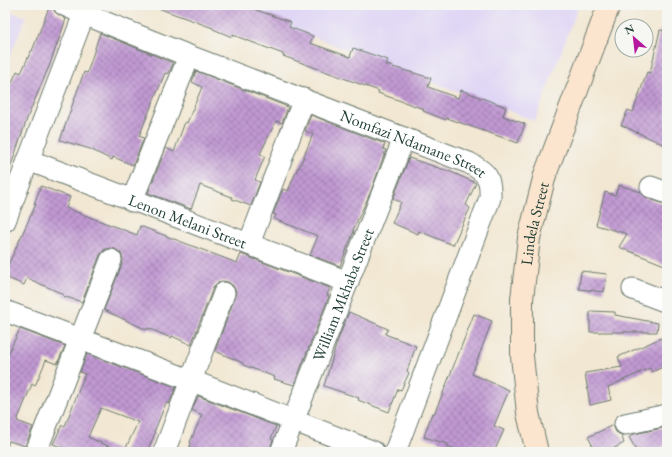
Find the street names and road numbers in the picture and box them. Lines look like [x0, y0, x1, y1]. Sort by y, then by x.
street label: Nomfazi Ndamane Street [337, 105, 492, 182]
street label: Lindela Street [516, 180, 554, 266]
street label: Lenon Melani Street [125, 189, 250, 253]
street label: William Mkhaba Street [308, 225, 379, 364]

